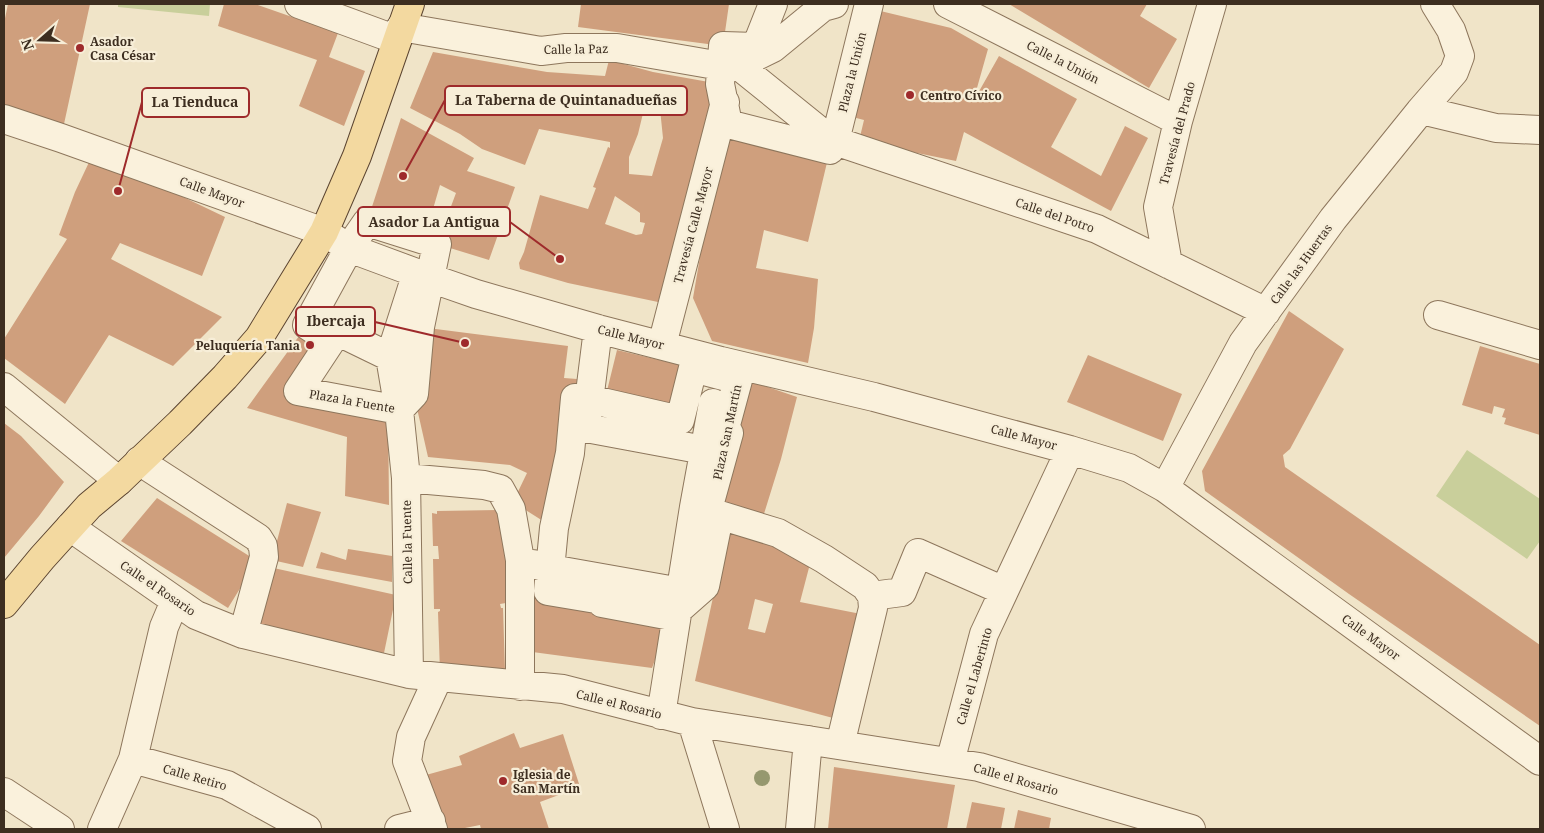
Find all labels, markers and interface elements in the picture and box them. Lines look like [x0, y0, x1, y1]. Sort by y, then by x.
north arrow [15, 15, 65, 65]
street label: Plaza la Unión [834, 30, 870, 114]
place label: Asador Casa César [90, 33, 156, 64]
text: N [16, 36, 38, 53]
street label: Calle la Unión [1024, 36, 1103, 88]
street label: Calle la Paz [543, 40, 609, 58]
marker: Asador Casa César [74, 42, 86, 54]
street label: Travesía del Prado [1155, 79, 1199, 187]
callout: La Taberna de Quintanadueñas [445, 86, 687, 115]
place label: Centro Cívico [920, 87, 1002, 104]
callout: La Tienduca [142, 88, 249, 117]
marker: Centro Cívico [904, 89, 916, 101]
text: La Taberna de Quintanadueñas [455, 90, 677, 109]
text: La Tienduca [152, 92, 238, 111]
street label: Travesía Calle Mayor [669, 164, 717, 285]
street label: Calle Mayor [177, 172, 247, 212]
street label: Calle del Potro [1013, 193, 1097, 237]
callout: Asador La Antigua [358, 207, 510, 236]
text: Asador La Antigua [368, 212, 500, 231]
street label: Calle las Huertas [1266, 220, 1336, 308]
callout: Ibercaja [296, 307, 375, 336]
text: Ibercaja [306, 311, 366, 330]
street label: Calle Mayor [596, 320, 666, 354]
place label: Peluquería Tania [196, 337, 300, 354]
marker: Peluquería Tania [304, 339, 316, 351]
street label: Plaza San Martín [709, 382, 745, 481]
street label: Plaza la Fuente [308, 385, 396, 417]
street label: Calle Mayor [989, 420, 1059, 454]
street label: Calle la Fuente [398, 500, 416, 584]
street label: Calle el Rosario [117, 556, 199, 620]
street label: Calle Mayor [1338, 610, 1404, 664]
street label: Calle el Laberinto [952, 625, 996, 727]
street label: Calle el Rosario [574, 685, 664, 723]
street label: Calle el Rosario [971, 759, 1061, 799]
street label: Calle Retiro [161, 760, 229, 794]
place label: Iglesia de San Martín [513, 766, 580, 797]
marker: Iglesia de San Martín [497, 775, 509, 787]

